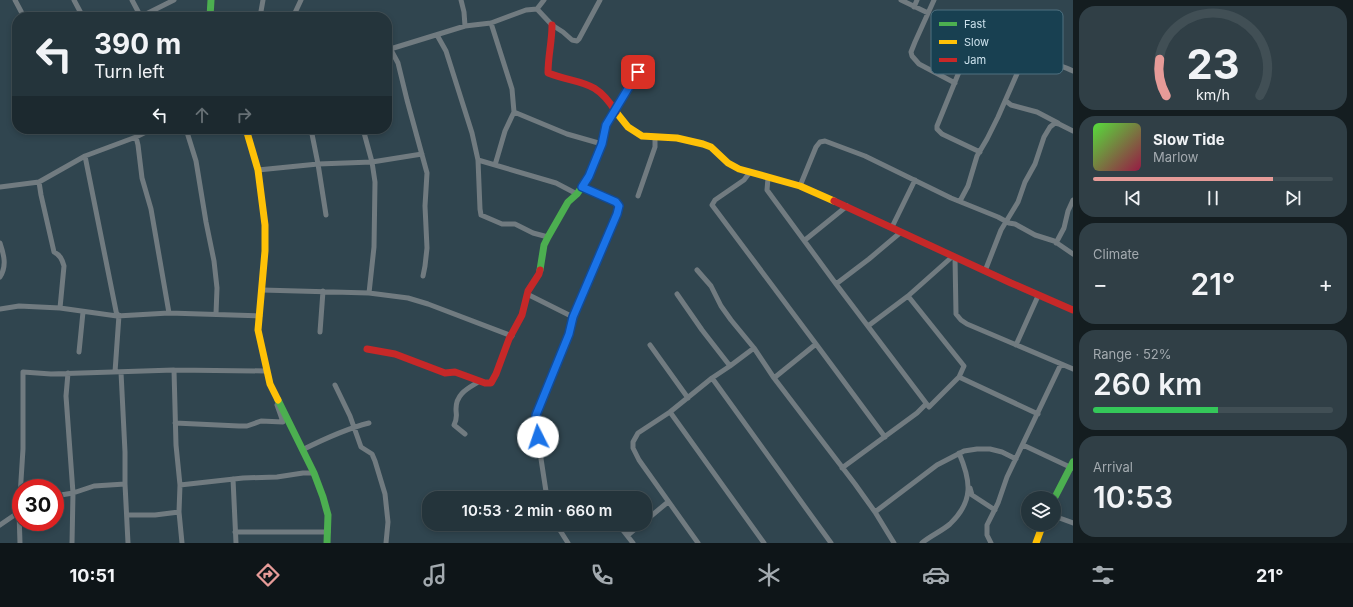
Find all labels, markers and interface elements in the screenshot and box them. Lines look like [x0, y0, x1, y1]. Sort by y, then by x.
legend [931, 10, 1063, 74]
text: Fast [964, 17, 986, 31]
text: 390 m [94, 27, 181, 61]
icon: left [28, 28, 80, 80]
text: Slow [964, 35, 989, 49]
text: 23 [1186, 39, 1240, 89]
text: Jam [964, 53, 986, 67]
pin [621, 55, 655, 89]
text: Turn left [94, 61, 164, 82]
icon: arrive [627, 61, 649, 83]
text: km/h [1196, 86, 1230, 103]
icon: left [149, 104, 171, 126]
icon: ahead [191, 104, 213, 126]
icon: right [233, 104, 255, 126]
text: Slow Tide [1153, 130, 1225, 149]
text: Marlow [1153, 149, 1199, 165]
icon: previous [1122, 187, 1144, 209]
icon: pause [1202, 187, 1224, 209]
icon: next [1282, 187, 1304, 209]
text: Climate [1093, 246, 1139, 262]
text: 21° [1190, 266, 1236, 302]
text: − [1093, 271, 1108, 297]
text: + [1318, 271, 1333, 297]
text: Range · 52% [1093, 346, 1172, 362]
text: 260 km [1093, 366, 1202, 402]
position arrow [517, 416, 559, 458]
text: Arrival [1093, 459, 1133, 475]
speed limit sign: 30 [12, 479, 64, 531]
text: 10:53 [1093, 479, 1173, 515]
map controls [1021, 491, 1061, 531]
button: layers [1021, 491, 1061, 531]
text: 10:53 · 2 min · 660 m [462, 501, 612, 520]
icon: directions [254, 561, 282, 589]
icon: music [421, 561, 449, 589]
icon: phone [588, 561, 616, 589]
icon: climate [755, 561, 783, 589]
icon: car [922, 561, 950, 589]
icon: filters [1089, 561, 1117, 589]
text: 10:51 [70, 565, 115, 586]
text: 21° [1256, 565, 1283, 586]

